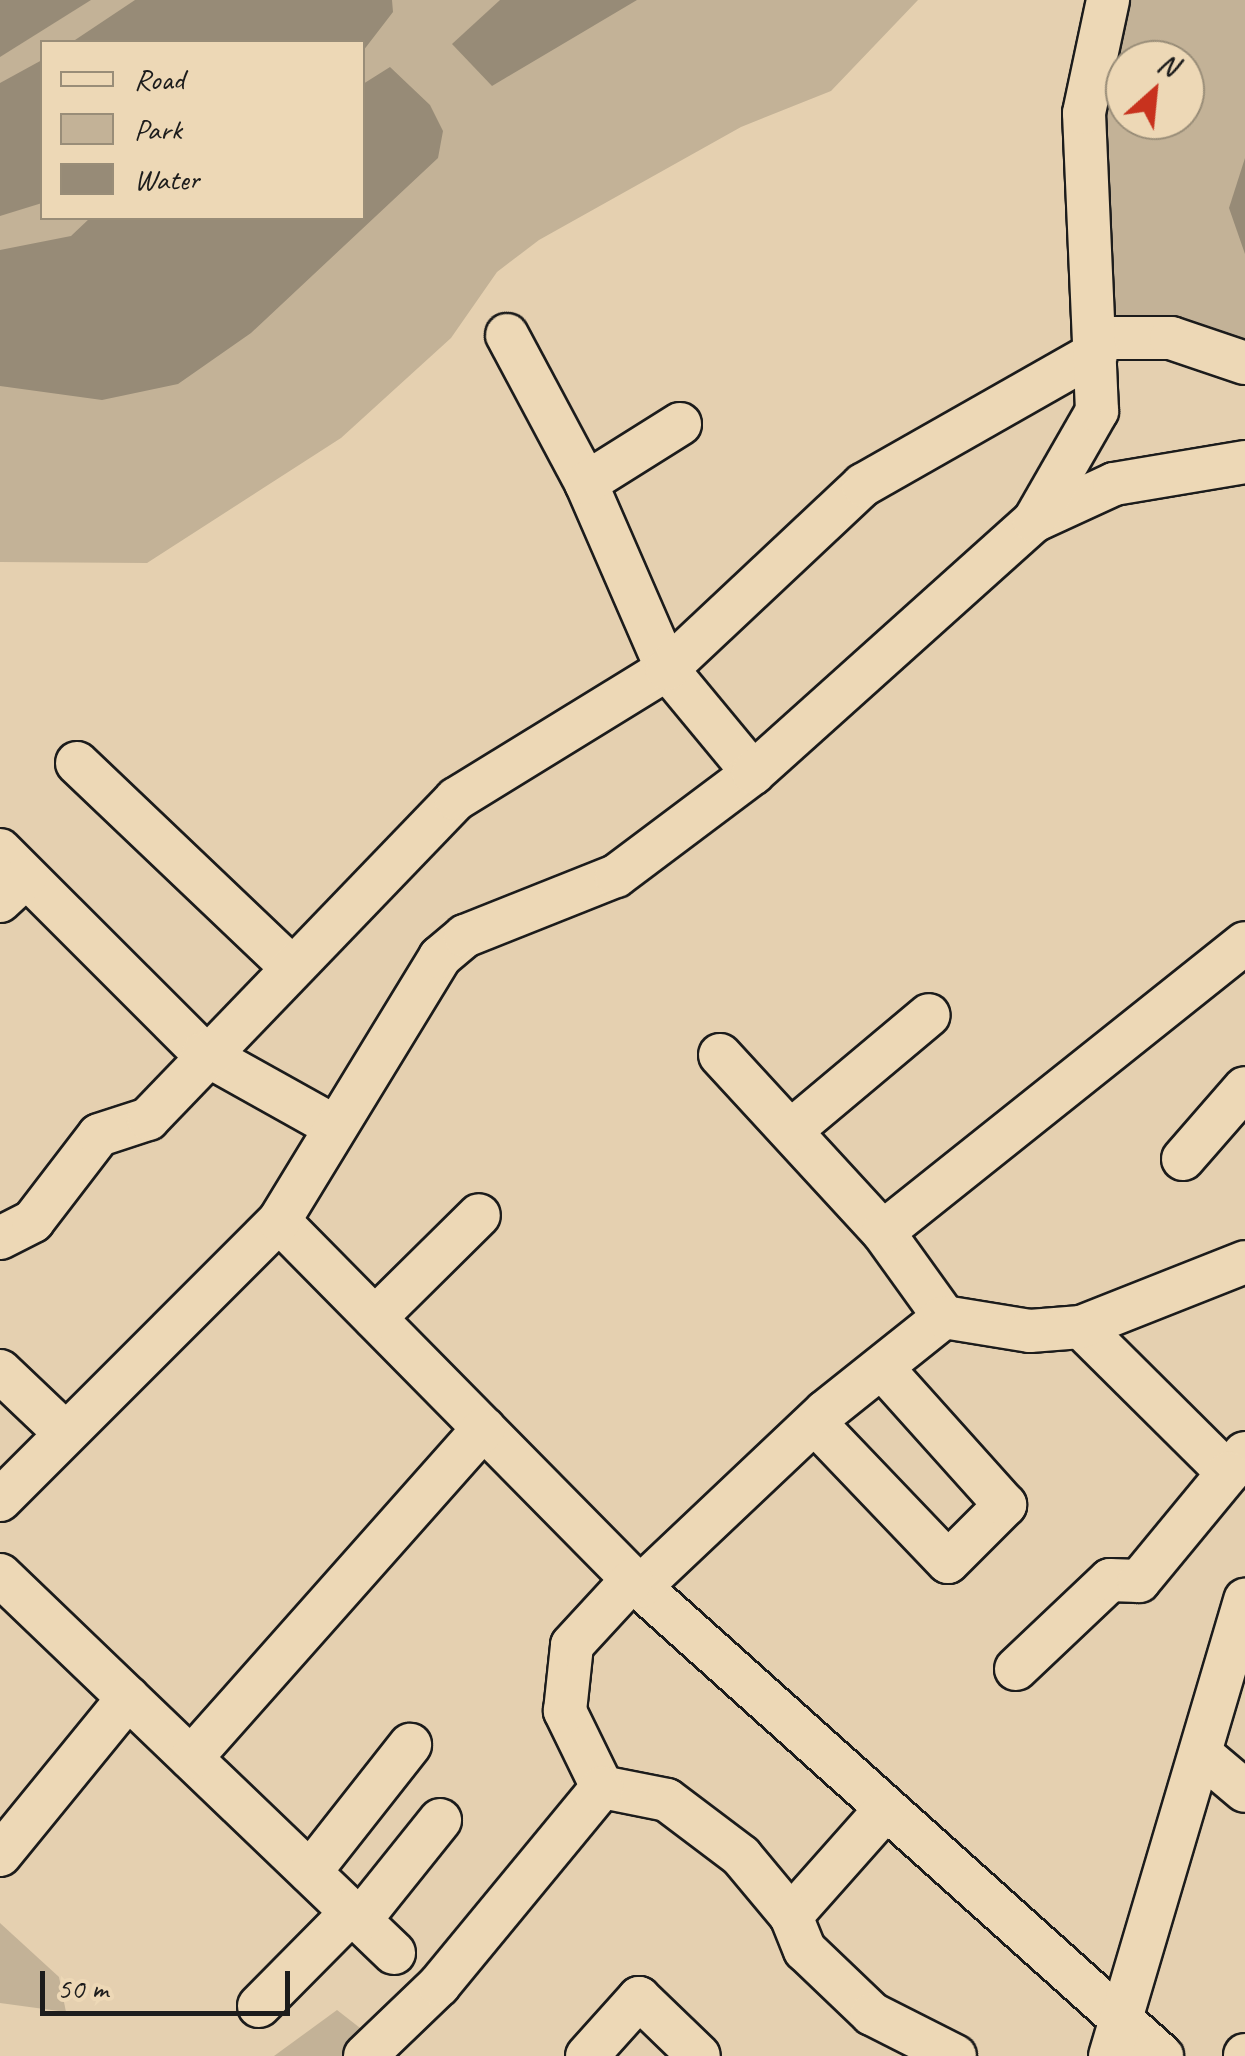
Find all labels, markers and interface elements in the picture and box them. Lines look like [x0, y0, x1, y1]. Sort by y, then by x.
legend [40, 40, 365, 220]
north arrow [1105, 40, 1205, 140]
text: N [1152, 45, 1184, 84]
text: Road [134, 60, 184, 98]
text: Park [134, 110, 182, 148]
text: Water [134, 160, 199, 198]
scale bar [45, 1951, 295, 2013]
text: 50 m [57, 1969, 108, 2007]

